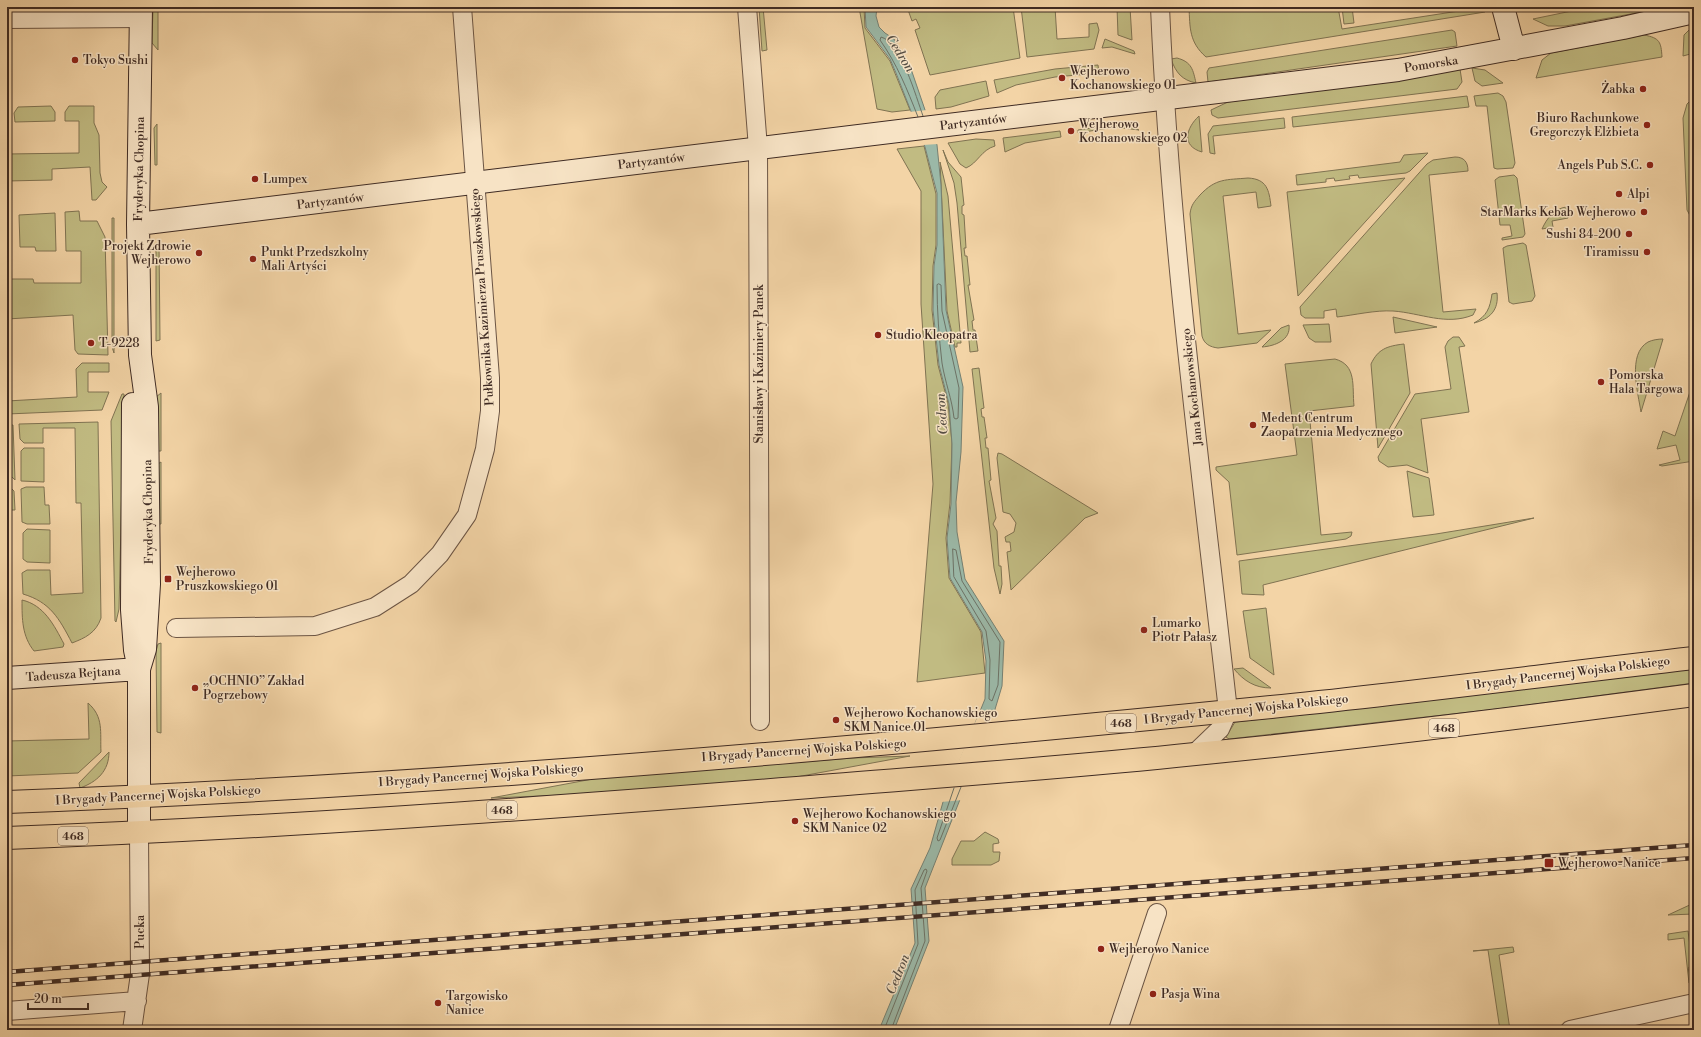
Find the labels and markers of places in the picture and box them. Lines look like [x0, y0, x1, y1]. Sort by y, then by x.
place label: Tokyo Sushi [83, 53, 148, 68]
marker: Tokyo Sushi [70, 55, 80, 65]
place label: Wejherowo Kochanowskiego 01 [1069, 64, 1177, 93]
marker: Wejherowo Kochanowskiego 01 [1057, 73, 1067, 83]
place label: Żabka [1602, 80, 1636, 97]
marker: Żabka [1638, 84, 1648, 94]
place label: Biuro Rachunkowe Gregorczyk Elżbieta [1530, 111, 1640, 140]
place label: Wejherowo Kochanowskiego 02 [1078, 117, 1187, 146]
marker: Biuro Rachunkowe Gregorczyk Elżbieta [1642, 120, 1652, 130]
marker: Wejherowo Kochanowskiego 02 [1066, 126, 1076, 136]
place label: Angels Pub S.C. [1556, 158, 1642, 173]
marker: Angels Pub S.C. [1645, 160, 1655, 170]
place label: Lumpex [263, 172, 308, 187]
marker: Lumpex [250, 174, 260, 184]
place label: Alpi [1626, 187, 1650, 202]
marker: Alpi [1614, 189, 1624, 199]
place label: StarMarks Kebab Wejherowo [1480, 205, 1636, 220]
marker: StarMarks Kebab Wejherowo [1639, 207, 1649, 217]
place label: Sushi 84-200 [1546, 227, 1621, 242]
marker: Sushi 84-200 [1624, 229, 1634, 239]
place label: Projekt Zdrowie Wejherowo [104, 239, 191, 268]
place label: Punkt Przedszkolny Mali Artyści [261, 245, 369, 274]
place label: Tiramissu [1584, 245, 1639, 260]
marker: Tiramissu [1642, 247, 1652, 257]
marker: Projekt Zdrowie Wejherowo [194, 248, 204, 258]
marker: Punkt Przedszkolny Mali Artyści [248, 254, 258, 264]
place label: Studio Kleopatra [886, 328, 978, 343]
marker: Studio Kleopatra [873, 330, 883, 340]
place label: T-9228 [99, 336, 140, 351]
marker: T-9228 [86, 338, 96, 348]
place label: Pomorska Hala Targowa [1609, 368, 1684, 397]
marker: Pomorska Hala Targowa [1596, 377, 1606, 387]
place label: Medent Centrum Zaopatrzenia Medycznego [1261, 411, 1403, 440]
marker: Medent Centrum Zaopatrzenia Medycznego [1248, 420, 1258, 430]
place label: Wejherowo Pruszkowskiego 01 [175, 565, 279, 594]
marker: Wejherowo Pruszkowskiego 01 [163, 574, 173, 584]
place label: Lumarko Piotr Pałasz [1152, 616, 1217, 645]
marker: Lumarko Piotr Pałasz [1139, 625, 1149, 635]
place label: „OCHNIO” Zakład Pogrzebowy [203, 674, 304, 703]
marker: „OCHNIO” Zakład Pogrzebowy [190, 683, 200, 693]
place label: Wejherowo Kochanowskiego SKM Nanice 01 [843, 706, 998, 735]
marker: Wejherowo Kochanowskiego SKM Nanice 01 [831, 715, 841, 725]
place label: Wejherowo Kochanowskiego SKM Nanice 02 [802, 807, 957, 836]
marker: Wejherowo Kochanowskiego SKM Nanice 02 [790, 816, 800, 826]
place label: Wejherowo-Nanice [1557, 856, 1661, 871]
marker: Wejherowo-Nanice [1543, 857, 1555, 869]
place label: Wejherowo Nanice [1108, 942, 1209, 957]
marker: Wejherowo Nanice [1096, 944, 1106, 954]
place label: Pasja Wina [1161, 987, 1221, 1002]
place label: Targowisko Nanice [446, 989, 508, 1018]
marker: Pasja Wina [1148, 989, 1158, 999]
marker: Targowisko Nanice [433, 998, 443, 1008]

